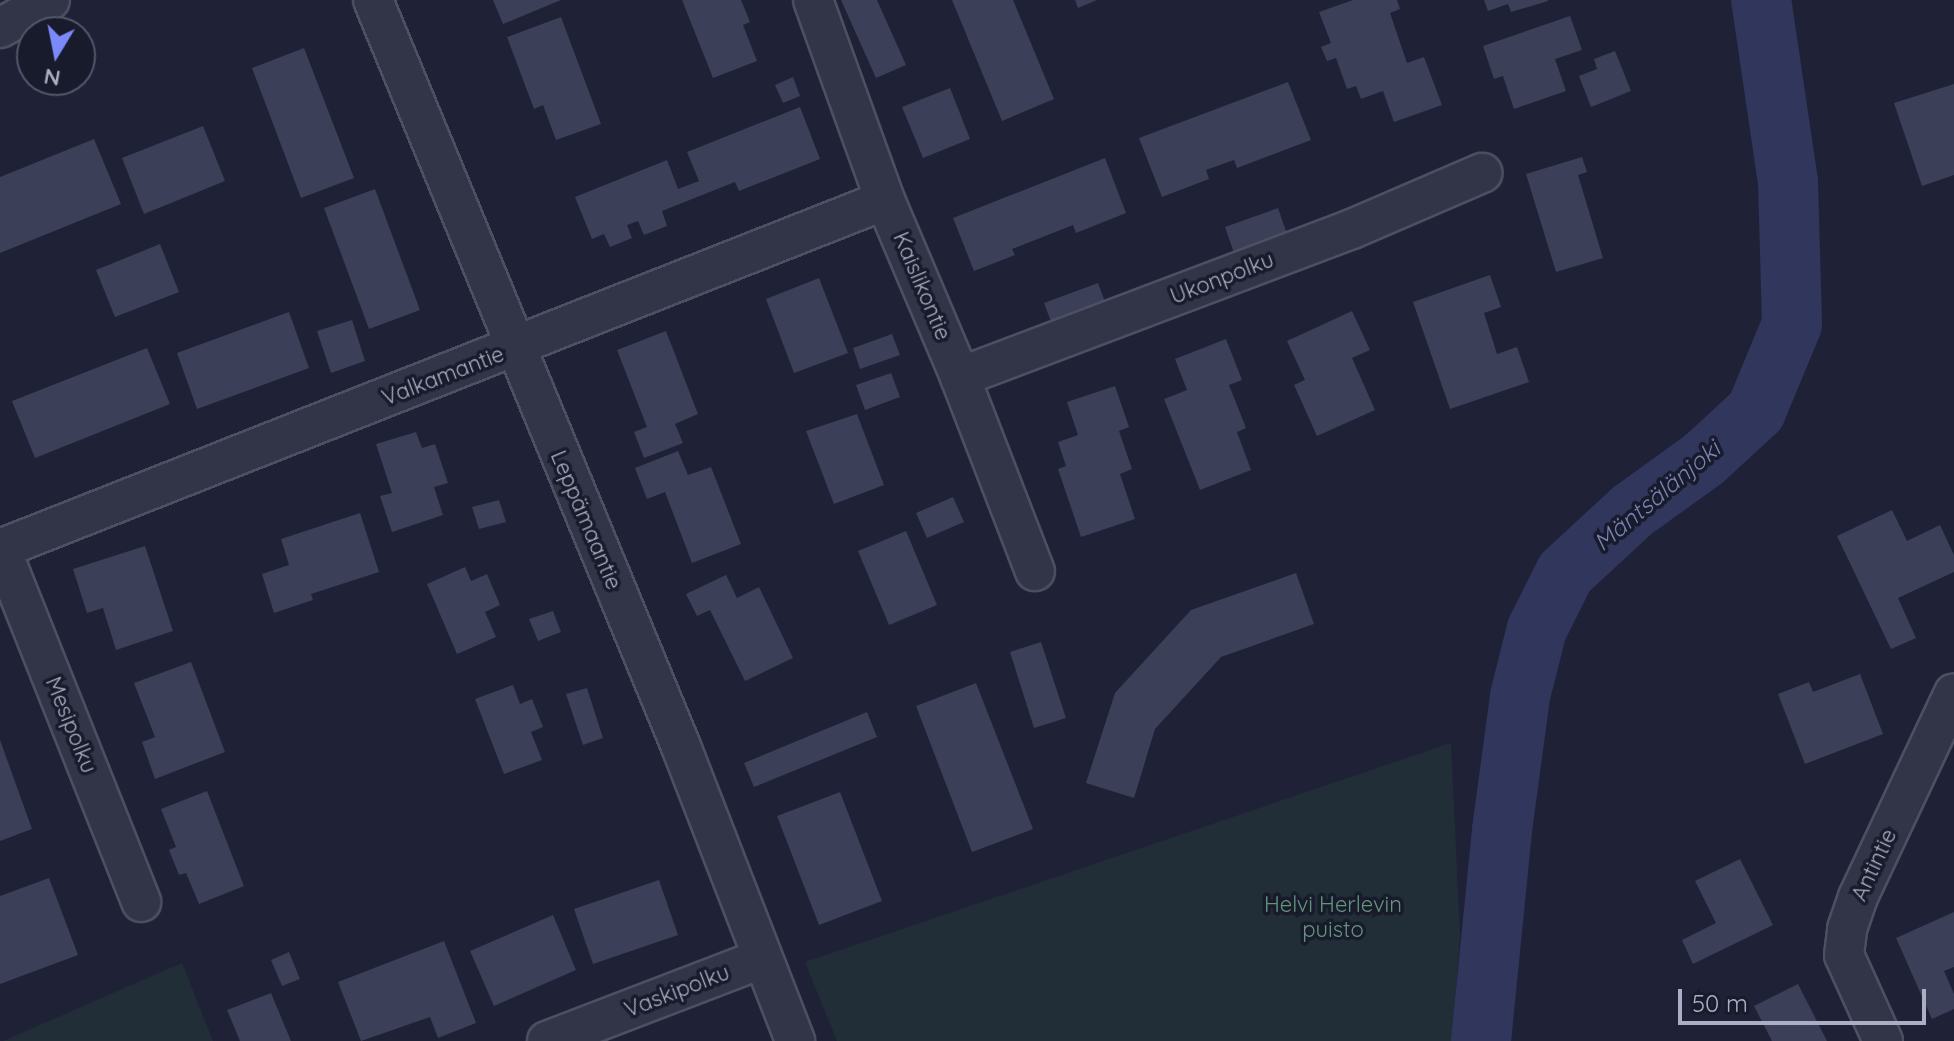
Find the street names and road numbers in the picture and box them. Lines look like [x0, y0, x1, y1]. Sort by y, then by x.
street label: Kaislikontie [887, 228, 957, 344]
street label: Ukonpolku [1166, 246, 1278, 310]
street label: Valkamantie [378, 341, 508, 411]
street label: Leppämaantie [545, 447, 627, 593]
street label: Mesipolku [40, 673, 102, 777]
street label: Antintie [1846, 825, 1902, 905]
street label: Vaskipolku [621, 959, 733, 1023]

